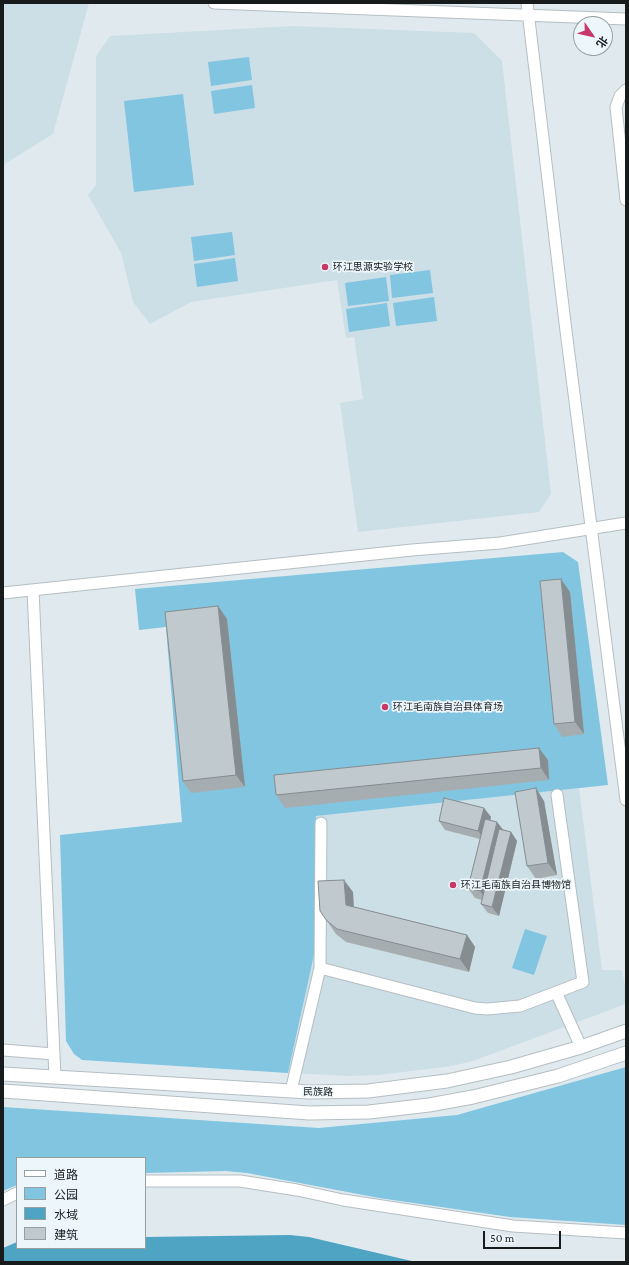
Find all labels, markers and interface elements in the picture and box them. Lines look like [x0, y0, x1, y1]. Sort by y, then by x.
north arrow [573, 16, 613, 56]
text: 北 [594, 34, 610, 50]
place label: 环江思源实验学校 [333, 261, 413, 273]
marker: 环江思源实验学校 [320, 262, 330, 272]
place label: 环江毛南族自治县体育场 [393, 701, 503, 713]
marker: 环江毛南族自治县体育场 [380, 702, 390, 712]
place label: 环江毛南族自治县博物馆 [461, 879, 571, 891]
marker: 环江毛南族自治县博物馆 [448, 880, 458, 890]
street label: 民族路 [303, 1086, 333, 1098]
legend [16, 1157, 146, 1249]
text: 道路 [54, 1168, 78, 1182]
text: 公园 [54, 1188, 78, 1202]
text: 水域 [54, 1208, 78, 1222]
scale bar [485, 1223, 563, 1249]
text: 建筑 [54, 1228, 78, 1242]
text: 50 m [490, 1231, 514, 1245]

